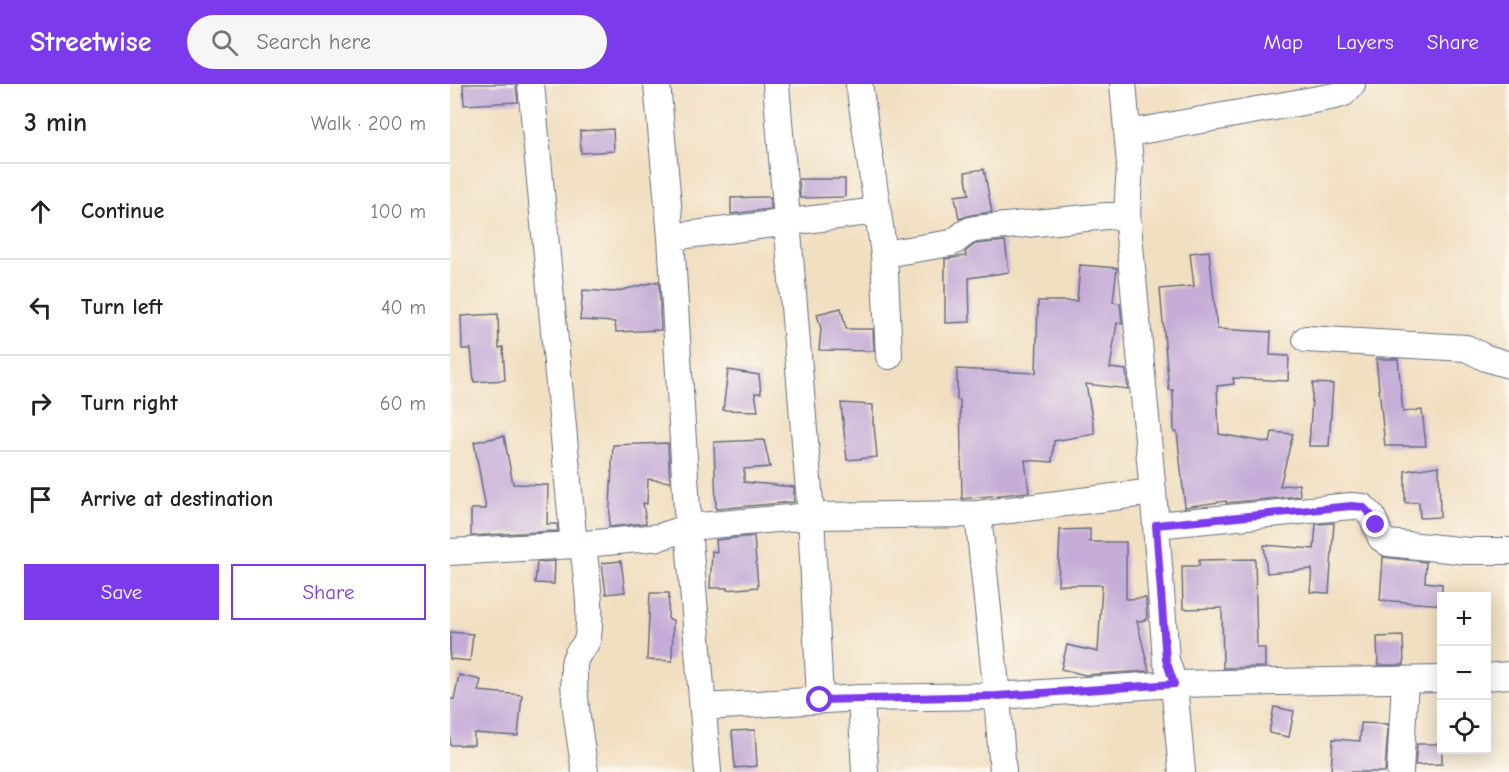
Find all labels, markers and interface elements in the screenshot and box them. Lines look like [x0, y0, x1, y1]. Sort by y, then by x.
search box [187, 15, 607, 69]
text: Streetwise [30, 26, 151, 58]
icon: search [208, 26, 241, 59]
text: Search here [256, 29, 371, 55]
text: Map [1264, 30, 1303, 54]
text: Layers [1336, 30, 1394, 54]
text: Share [1427, 30, 1479, 54]
text: 3 min [24, 108, 87, 138]
text: Walk · 200 m [311, 112, 426, 135]
icon: ahead [24, 195, 57, 228]
text: Continue [81, 198, 164, 224]
text: 100 m [371, 200, 426, 223]
icon: left [24, 291, 57, 324]
text: Turn left [81, 294, 163, 320]
text: 40 m [381, 296, 426, 319]
icon: right [24, 387, 57, 420]
text: Turn right [81, 390, 178, 416]
text: 60 m [380, 392, 426, 415]
icon: arrive [24, 483, 57, 516]
text: Arrive at destination [81, 486, 273, 512]
route end [1362, 511, 1388, 537]
button: Save [24, 564, 219, 620]
button: Share [231, 564, 426, 620]
map controls [1437, 592, 1491, 754]
button: + [1437, 592, 1491, 646]
button: − [1437, 646, 1491, 700]
route start [806, 686, 832, 712]
button: locate [1437, 700, 1491, 754]

